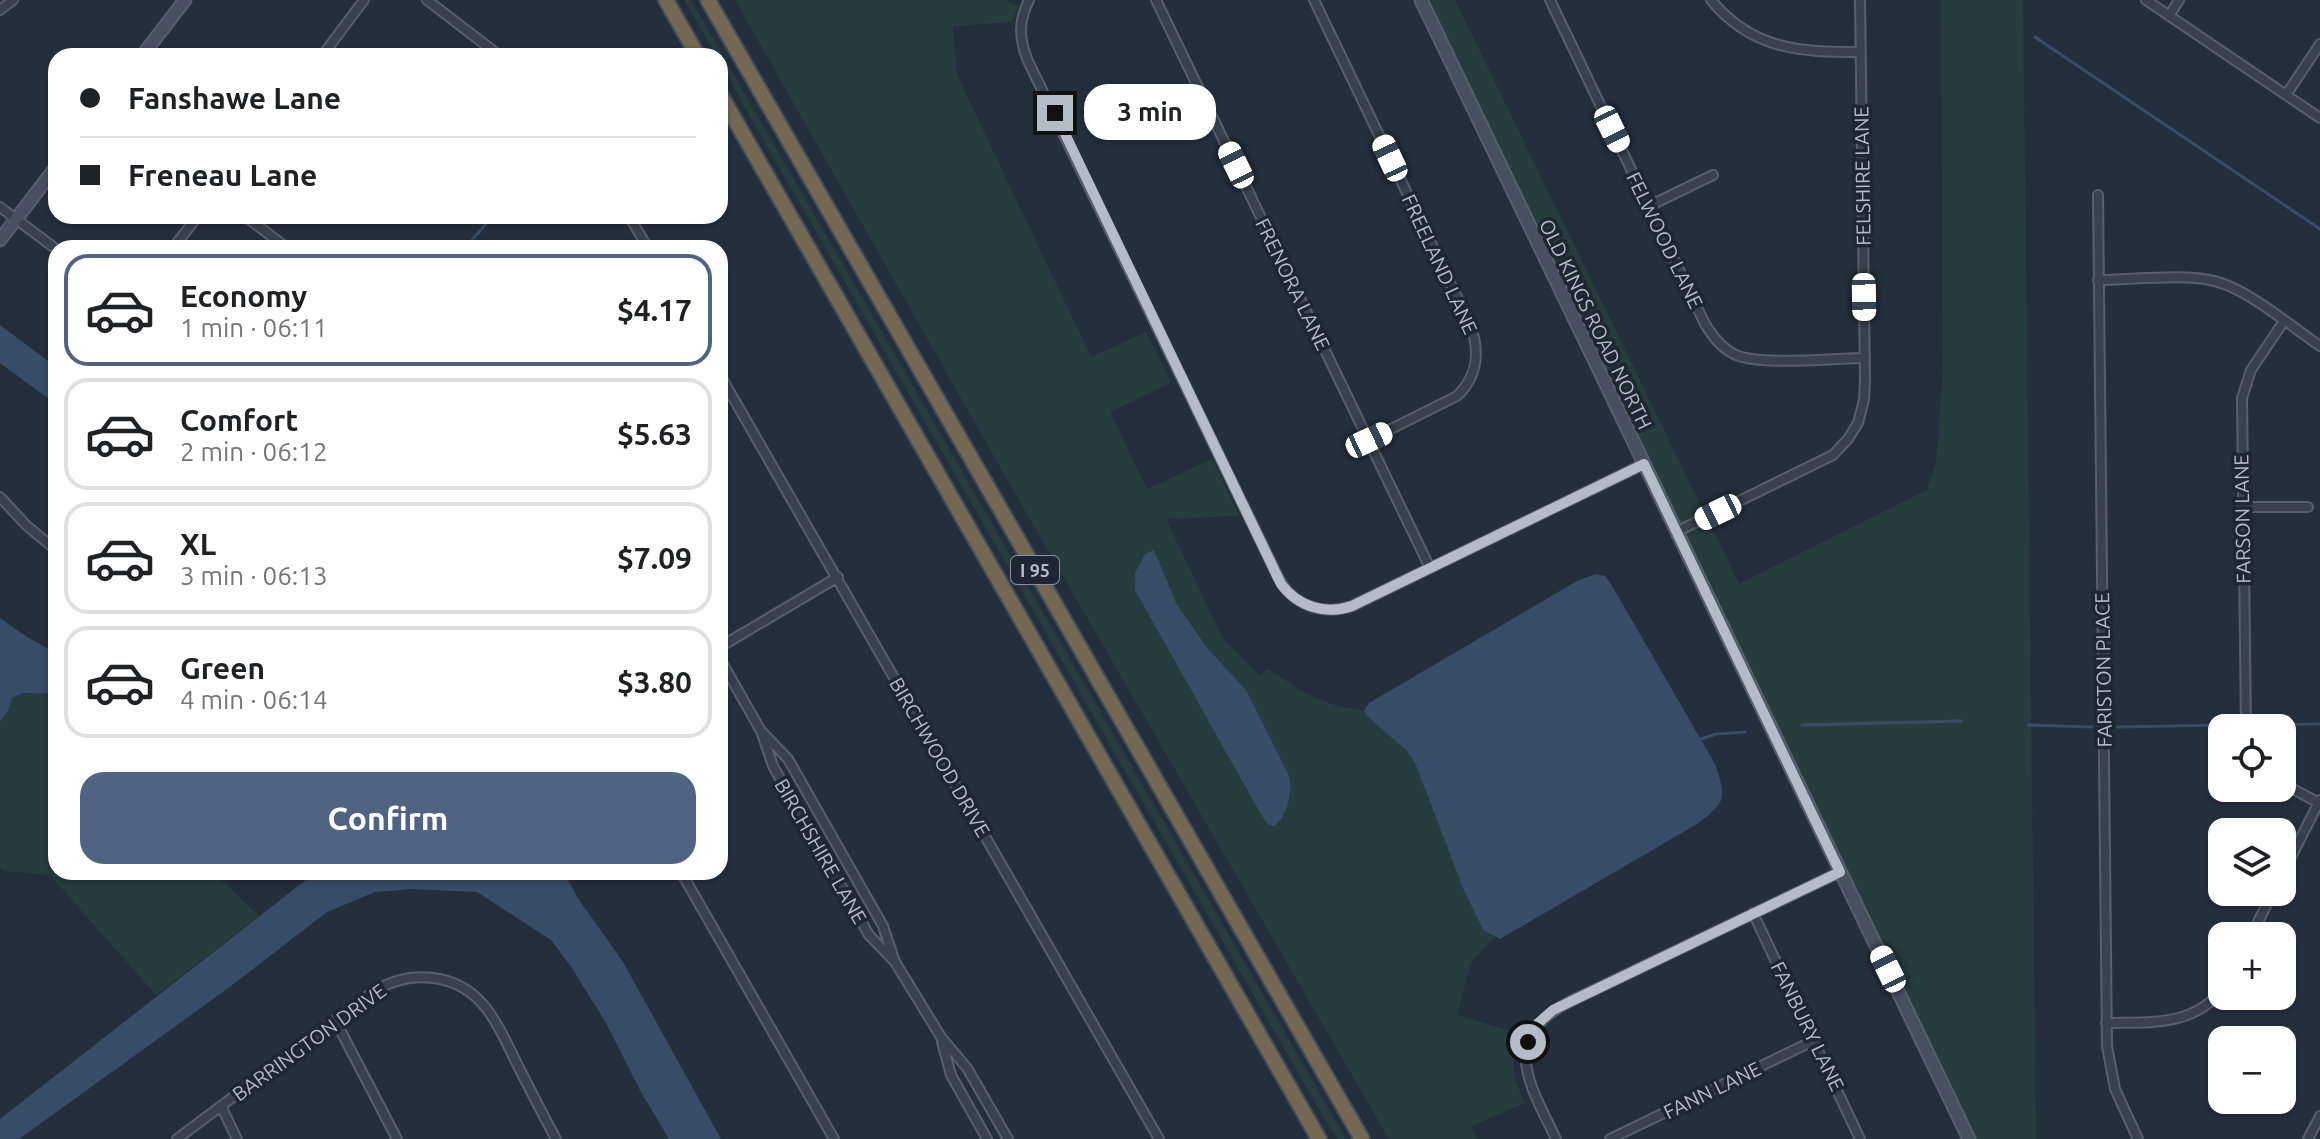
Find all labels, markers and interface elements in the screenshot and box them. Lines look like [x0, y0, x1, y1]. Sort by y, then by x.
text: Fanshawe Lane [128, 81, 341, 115]
callout: 3 min [1083, 85, 1215, 141]
route end [1037, 95, 1073, 131]
text: 3 min [1117, 97, 1183, 126]
car [1591, 102, 1633, 156]
street label: FELSHIRE LANE [1849, 106, 1875, 246]
car [1369, 131, 1411, 185]
car [1215, 138, 1257, 192]
text: Freneau Lane [128, 158, 317, 192]
street label: FELWOOD LANE [1622, 168, 1708, 312]
street label: FREELAND LANE [1398, 191, 1482, 337]
street label: FRENORA LANE [1251, 214, 1335, 354]
street label: OLD KINGS ROAD NORTH [1535, 215, 1657, 433]
car [1852, 273, 1876, 321]
icon: car [84, 274, 156, 346]
text: Economy [180, 279, 307, 313]
text: $4.17 [617, 293, 692, 327]
text: 1 min · 06:11 [180, 313, 328, 342]
icon: car [84, 398, 156, 470]
text: Comfort [180, 403, 298, 437]
text: $5.63 [617, 417, 692, 451]
car [1342, 419, 1396, 461]
text: 2 min · 06:12 [180, 437, 328, 466]
street label: FARSON LANE [2229, 454, 2255, 584]
car [1691, 491, 1745, 533]
icon: car [84, 522, 156, 594]
text: XL [180, 527, 216, 561]
text: $7.09 [617, 541, 692, 575]
road number: I 95 [1011, 556, 1059, 584]
text: 3 min · 06:13 [180, 561, 328, 590]
street label: FARISTON PLACE [2090, 592, 2116, 748]
icon: car [84, 646, 156, 718]
text: Green [180, 651, 265, 685]
text: $3.80 [617, 665, 692, 699]
street label: BIRCHWOOD DRIVE [885, 673, 995, 841]
text: 4 min · 06:14 [180, 685, 328, 714]
map controls [2208, 714, 2296, 1114]
button: locate [2208, 714, 2296, 802]
button: Confirm [80, 772, 696, 864]
street label: BIRCHSHIRE LANE [770, 774, 872, 928]
button: layers [2208, 818, 2296, 906]
button: + [2208, 922, 2296, 1010]
car [1867, 942, 1909, 996]
street label: FANBURY LANE [1767, 958, 1849, 1094]
street label: BARRINGTON DRIVE [228, 979, 390, 1105]
route start [1510, 1024, 1546, 1060]
button: − [2208, 1026, 2296, 1114]
street label: FANN LANE [1660, 1057, 1764, 1123]

